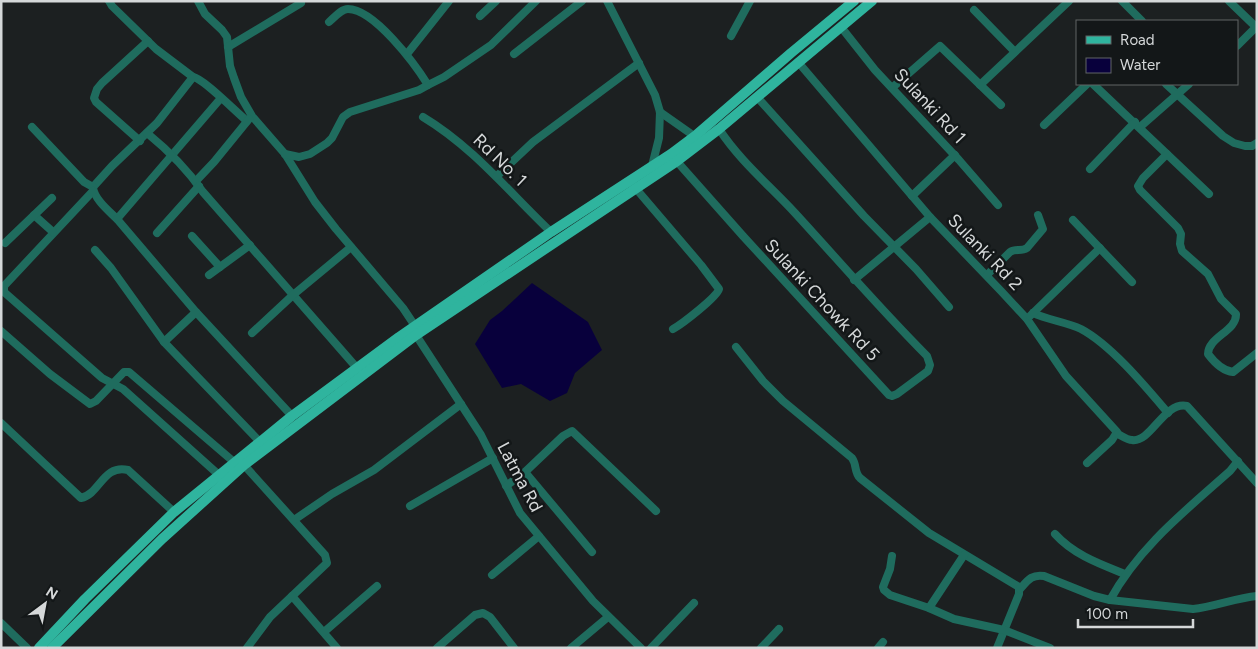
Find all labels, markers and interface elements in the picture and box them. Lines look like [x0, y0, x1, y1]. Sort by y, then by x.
legend [1076, 20, 1238, 85]
text: Road [1120, 31, 1155, 49]
text: Water [1120, 56, 1160, 74]
street label: Sulanki Rd 1 [889, 64, 971, 148]
street label: Rd No. 1 [469, 129, 531, 191]
street label: Sulanki Rd 2 [943, 209, 1027, 295]
street label: Sulanki Chowk Rd 5 [760, 234, 884, 366]
street label: Latma Rd [492, 438, 548, 516]
north arrow [20, 579, 70, 629]
text: N [43, 583, 61, 603]
scale bar [1078, 596, 1193, 628]
text: 100 m [1086, 605, 1128, 623]

